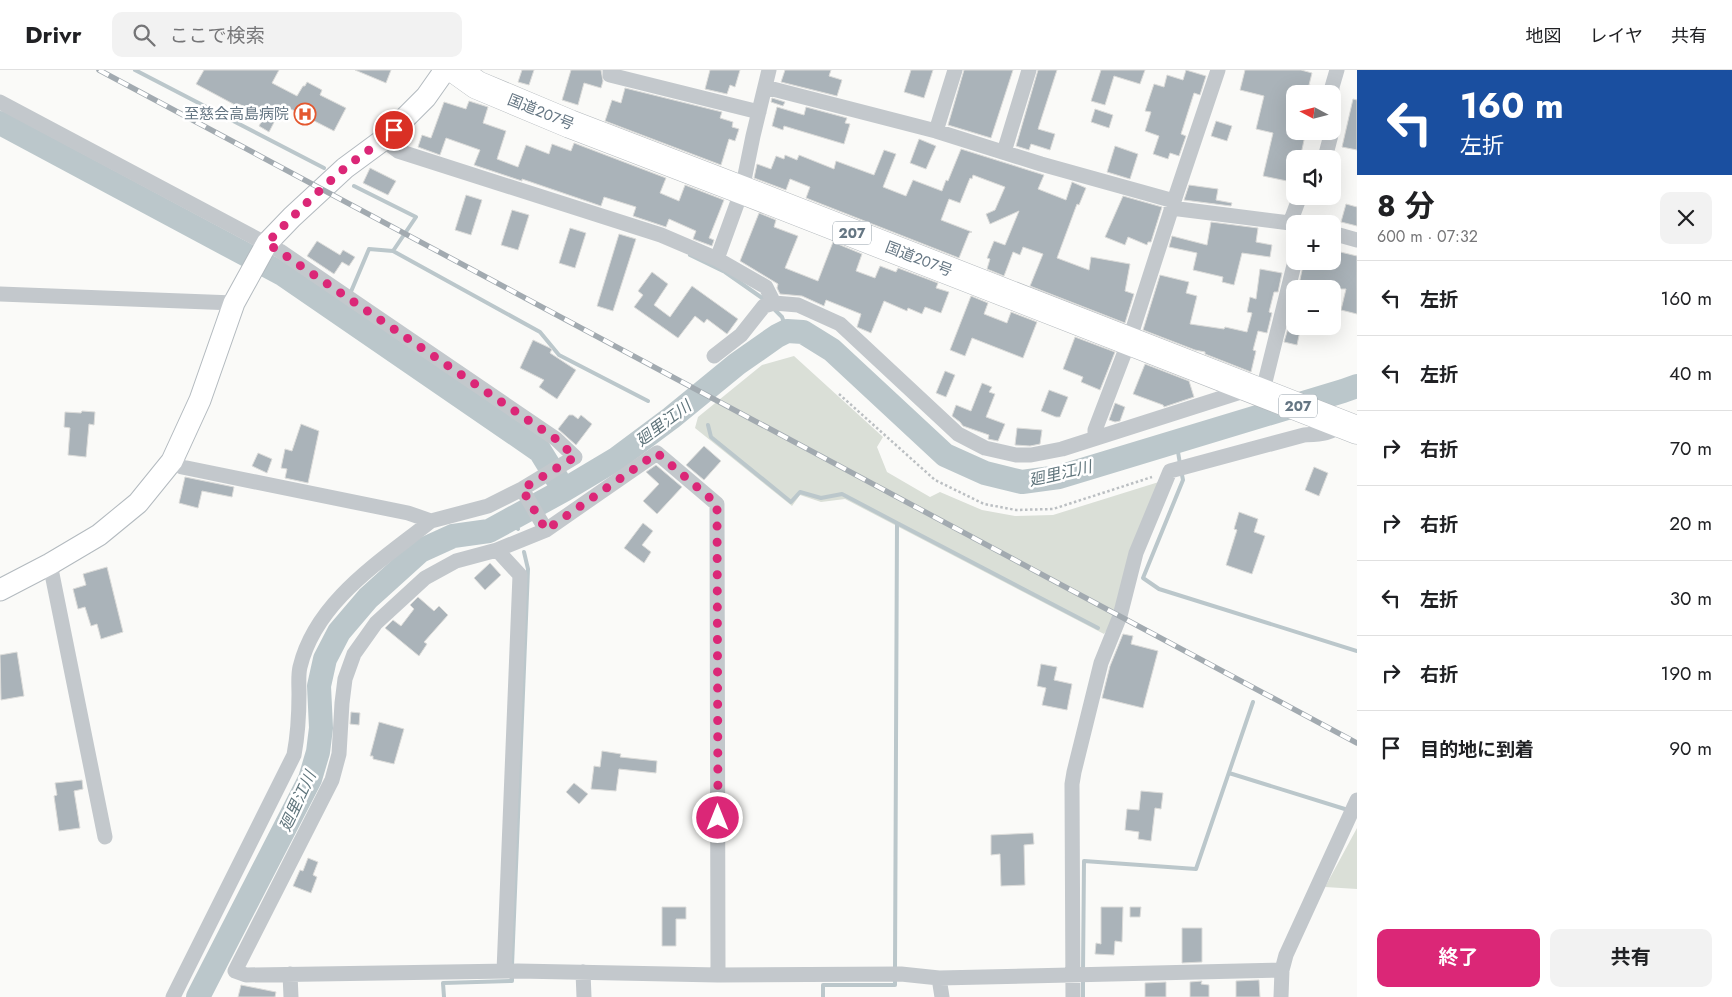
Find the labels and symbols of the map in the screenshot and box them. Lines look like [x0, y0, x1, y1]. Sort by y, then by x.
north arrow [1286, 85, 1341, 140]
street label: 国道207号 [504, 89, 578, 135]
hospital icon: 至慈会高島病院 [293, 102, 317, 126]
place label: 至慈会高島病院 [184, 103, 289, 125]
pin [373, 109, 415, 151]
road number: 207 [833, 222, 871, 244]
street label: 国道207号 [882, 236, 956, 282]
water label: 廻里江川 [631, 394, 697, 452]
road number: 207 [1279, 394, 1317, 418]
water label: 廻里江川 [1026, 455, 1096, 492]
water label: 廻里江川 [274, 766, 322, 835]
position arrow [691, 791, 743, 843]

